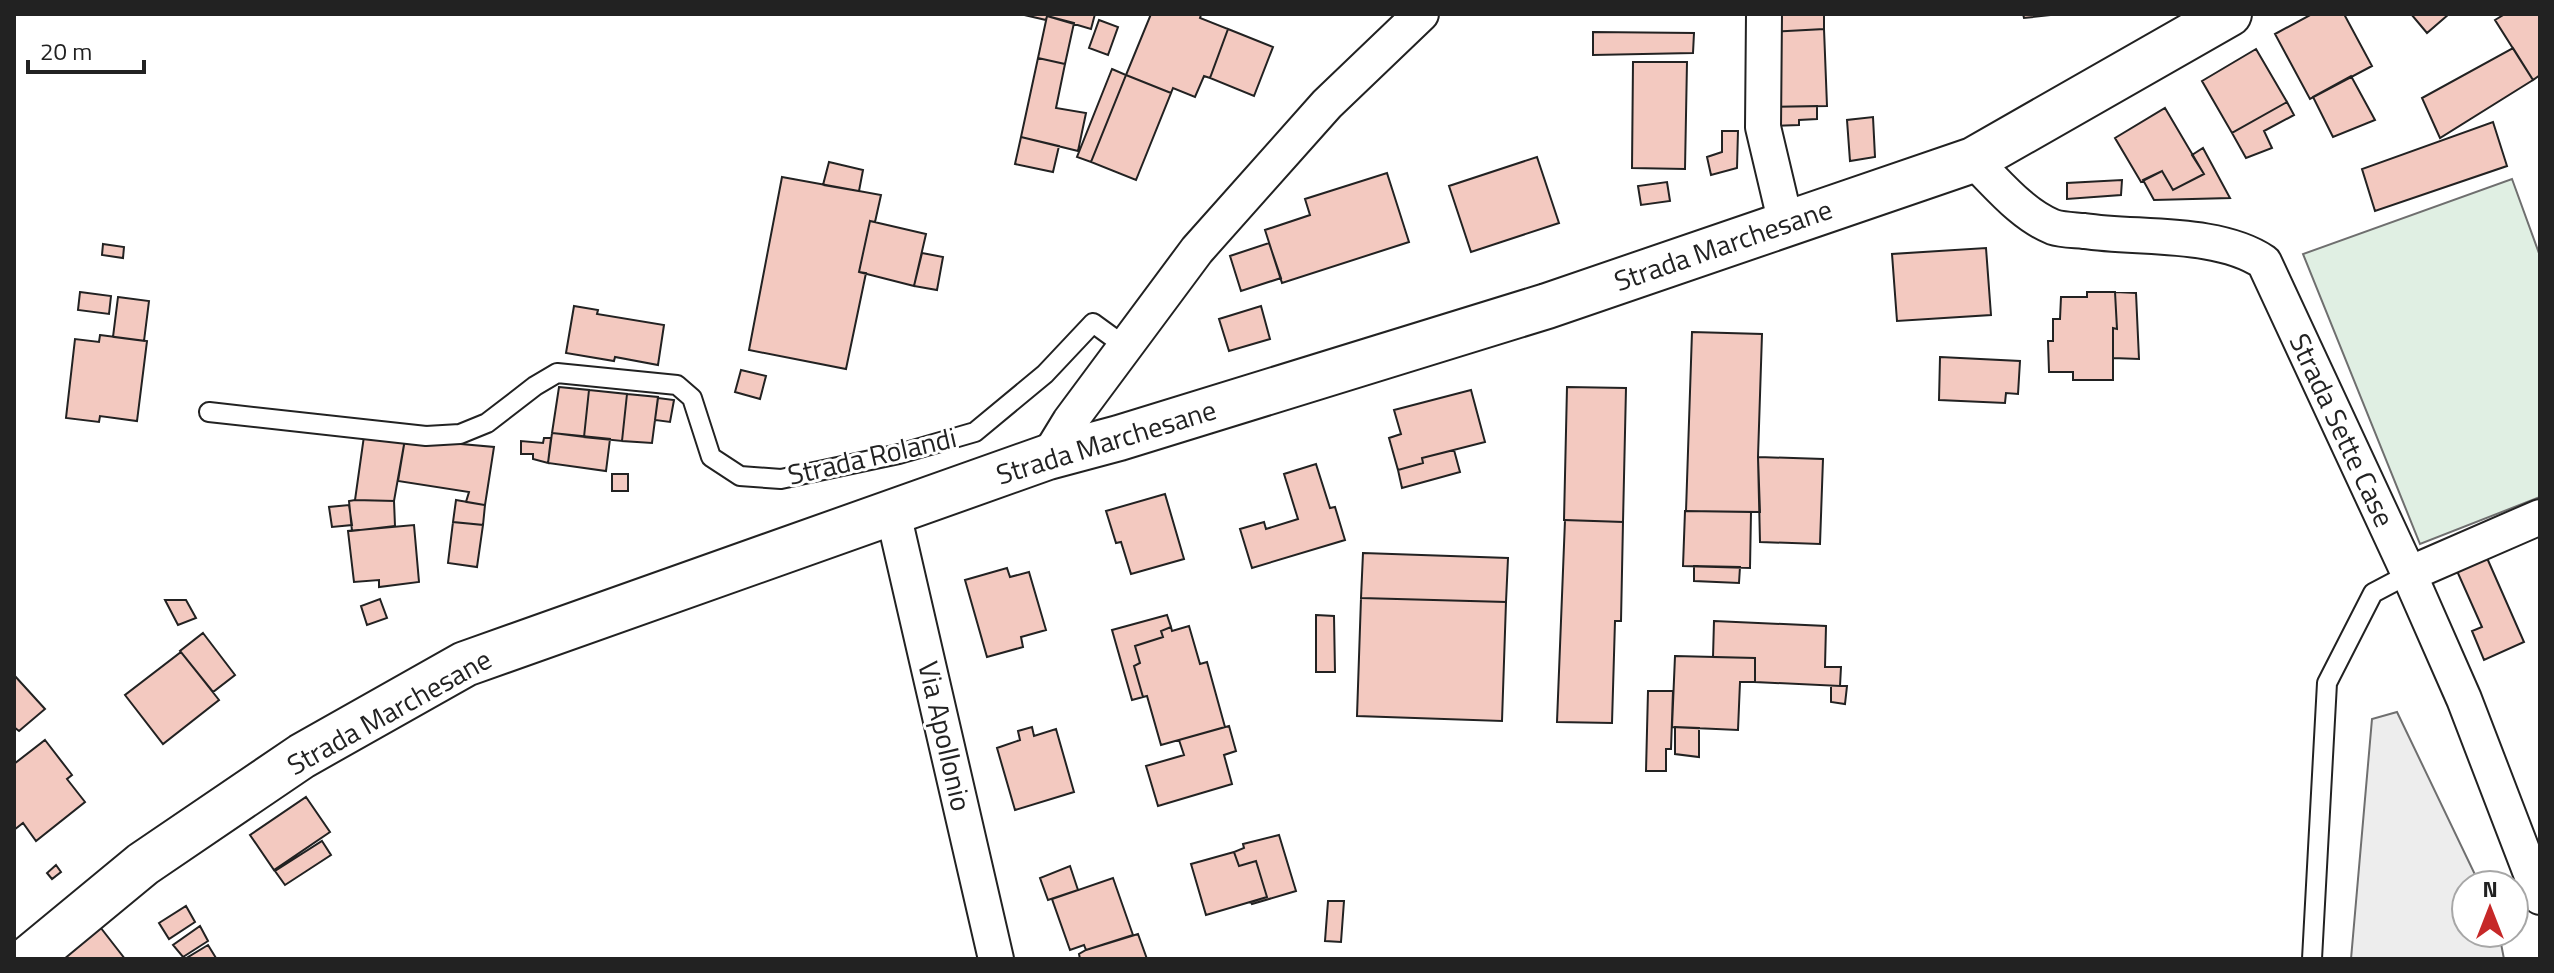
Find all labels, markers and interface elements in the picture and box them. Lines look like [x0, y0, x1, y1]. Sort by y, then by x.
scale bar [28, 24, 144, 74]
text: 20 m [40, 33, 92, 69]
street label: Strada Marchesane [1608, 187, 1838, 302]
street label: Strada Sette Case [2279, 326, 2406, 534]
street label: Strada Marchesane [991, 388, 1221, 495]
street label: Strada Rolandi [783, 415, 960, 496]
street label: Strada Marchesane [279, 637, 499, 786]
street label: Via Apollonio [907, 657, 984, 815]
north arrow [2450, 869, 2530, 949]
text: N [2482, 872, 2498, 906]

